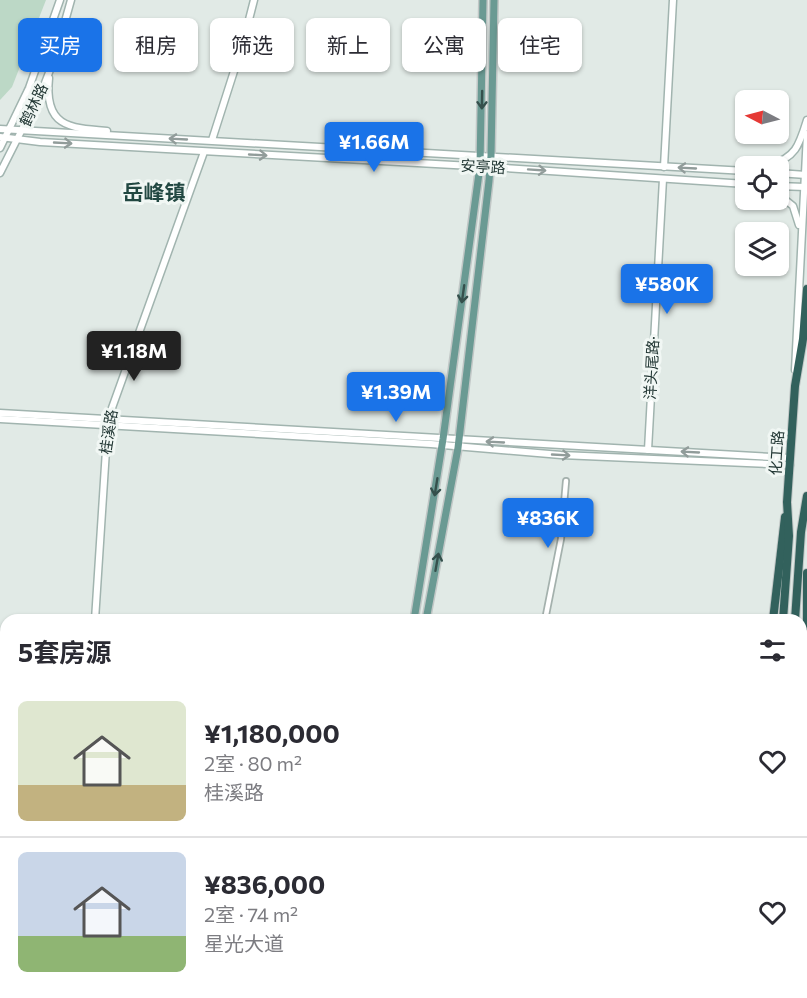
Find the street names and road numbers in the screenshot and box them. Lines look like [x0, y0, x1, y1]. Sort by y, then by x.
street label: 鹤林路 [15, 80, 51, 129]
street label: 安亭路 [460, 156, 506, 176]
street label: 洋头尾路· [640, 336, 662, 400]
street label: 桂溪路 [96, 408, 120, 455]
street label: 化工路 [765, 430, 787, 476]

